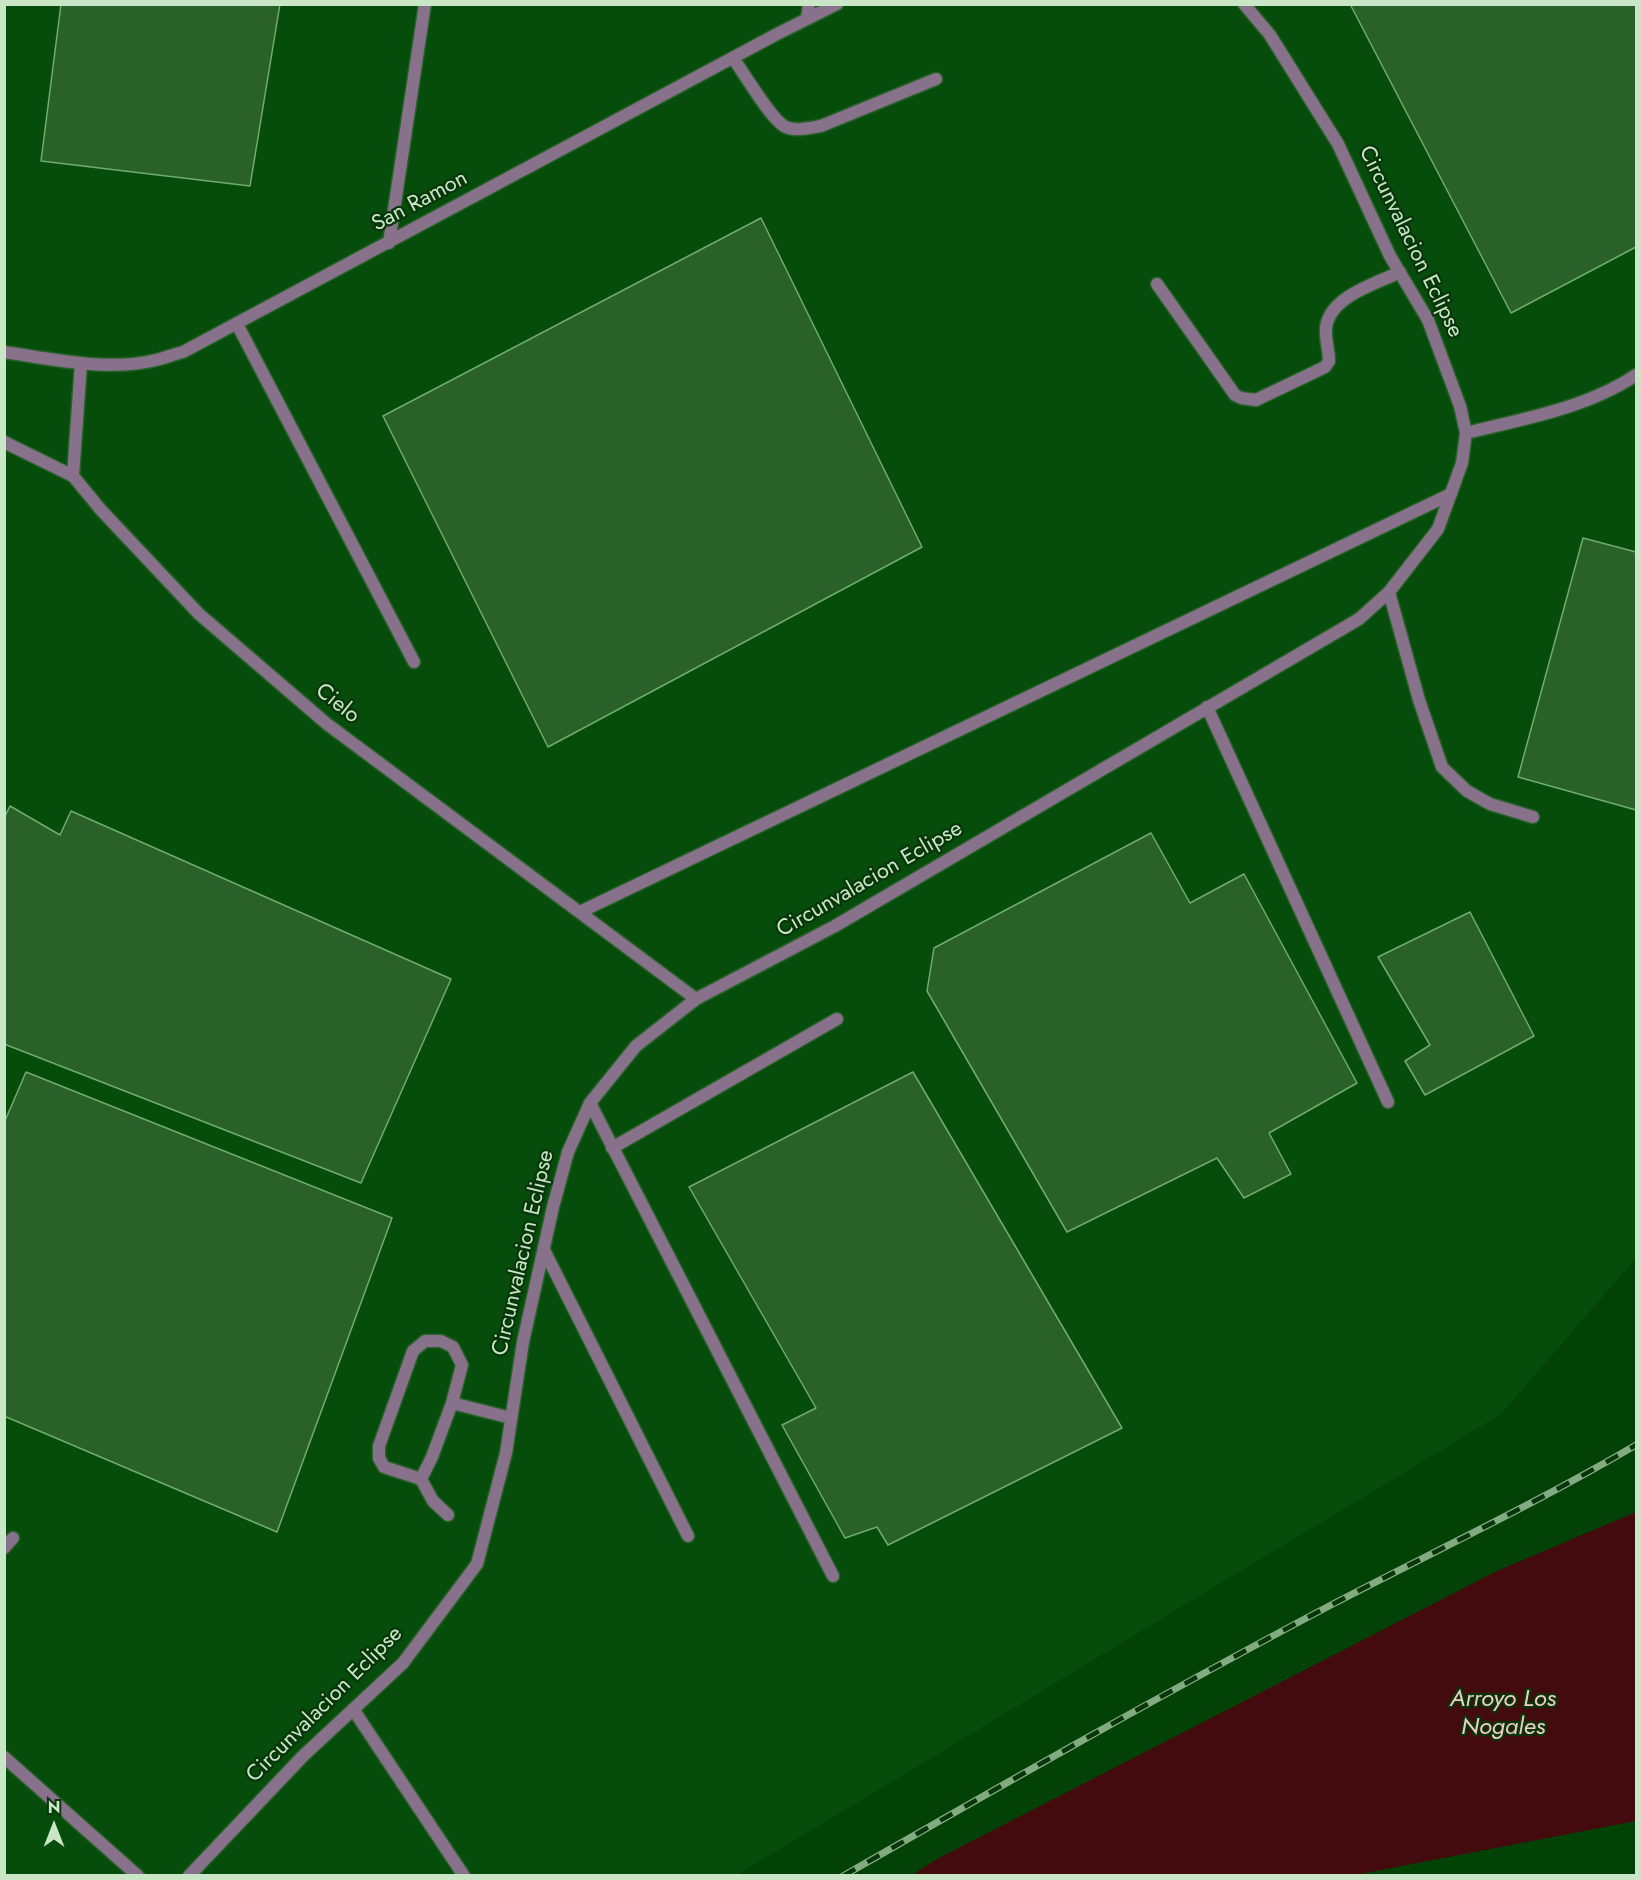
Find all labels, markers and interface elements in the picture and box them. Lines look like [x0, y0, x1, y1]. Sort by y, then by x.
street label: Circunvalacion Eclipse [1352, 142, 1468, 342]
street label: San Ramon [368, 166, 472, 238]
street label: Cielo [310, 678, 364, 730]
street label: Circunvalacion Eclipse [772, 816, 968, 944]
street label: Circunvalacion Eclipse [488, 1148, 560, 1358]
street label: Circunvalacion Eclipse [241, 1621, 409, 1789]
water label: Arroyo Los Nogales [1450, 1686, 1556, 1742]
north arrow [24, 1796, 84, 1856]
text: N [48, 1796, 60, 1819]

